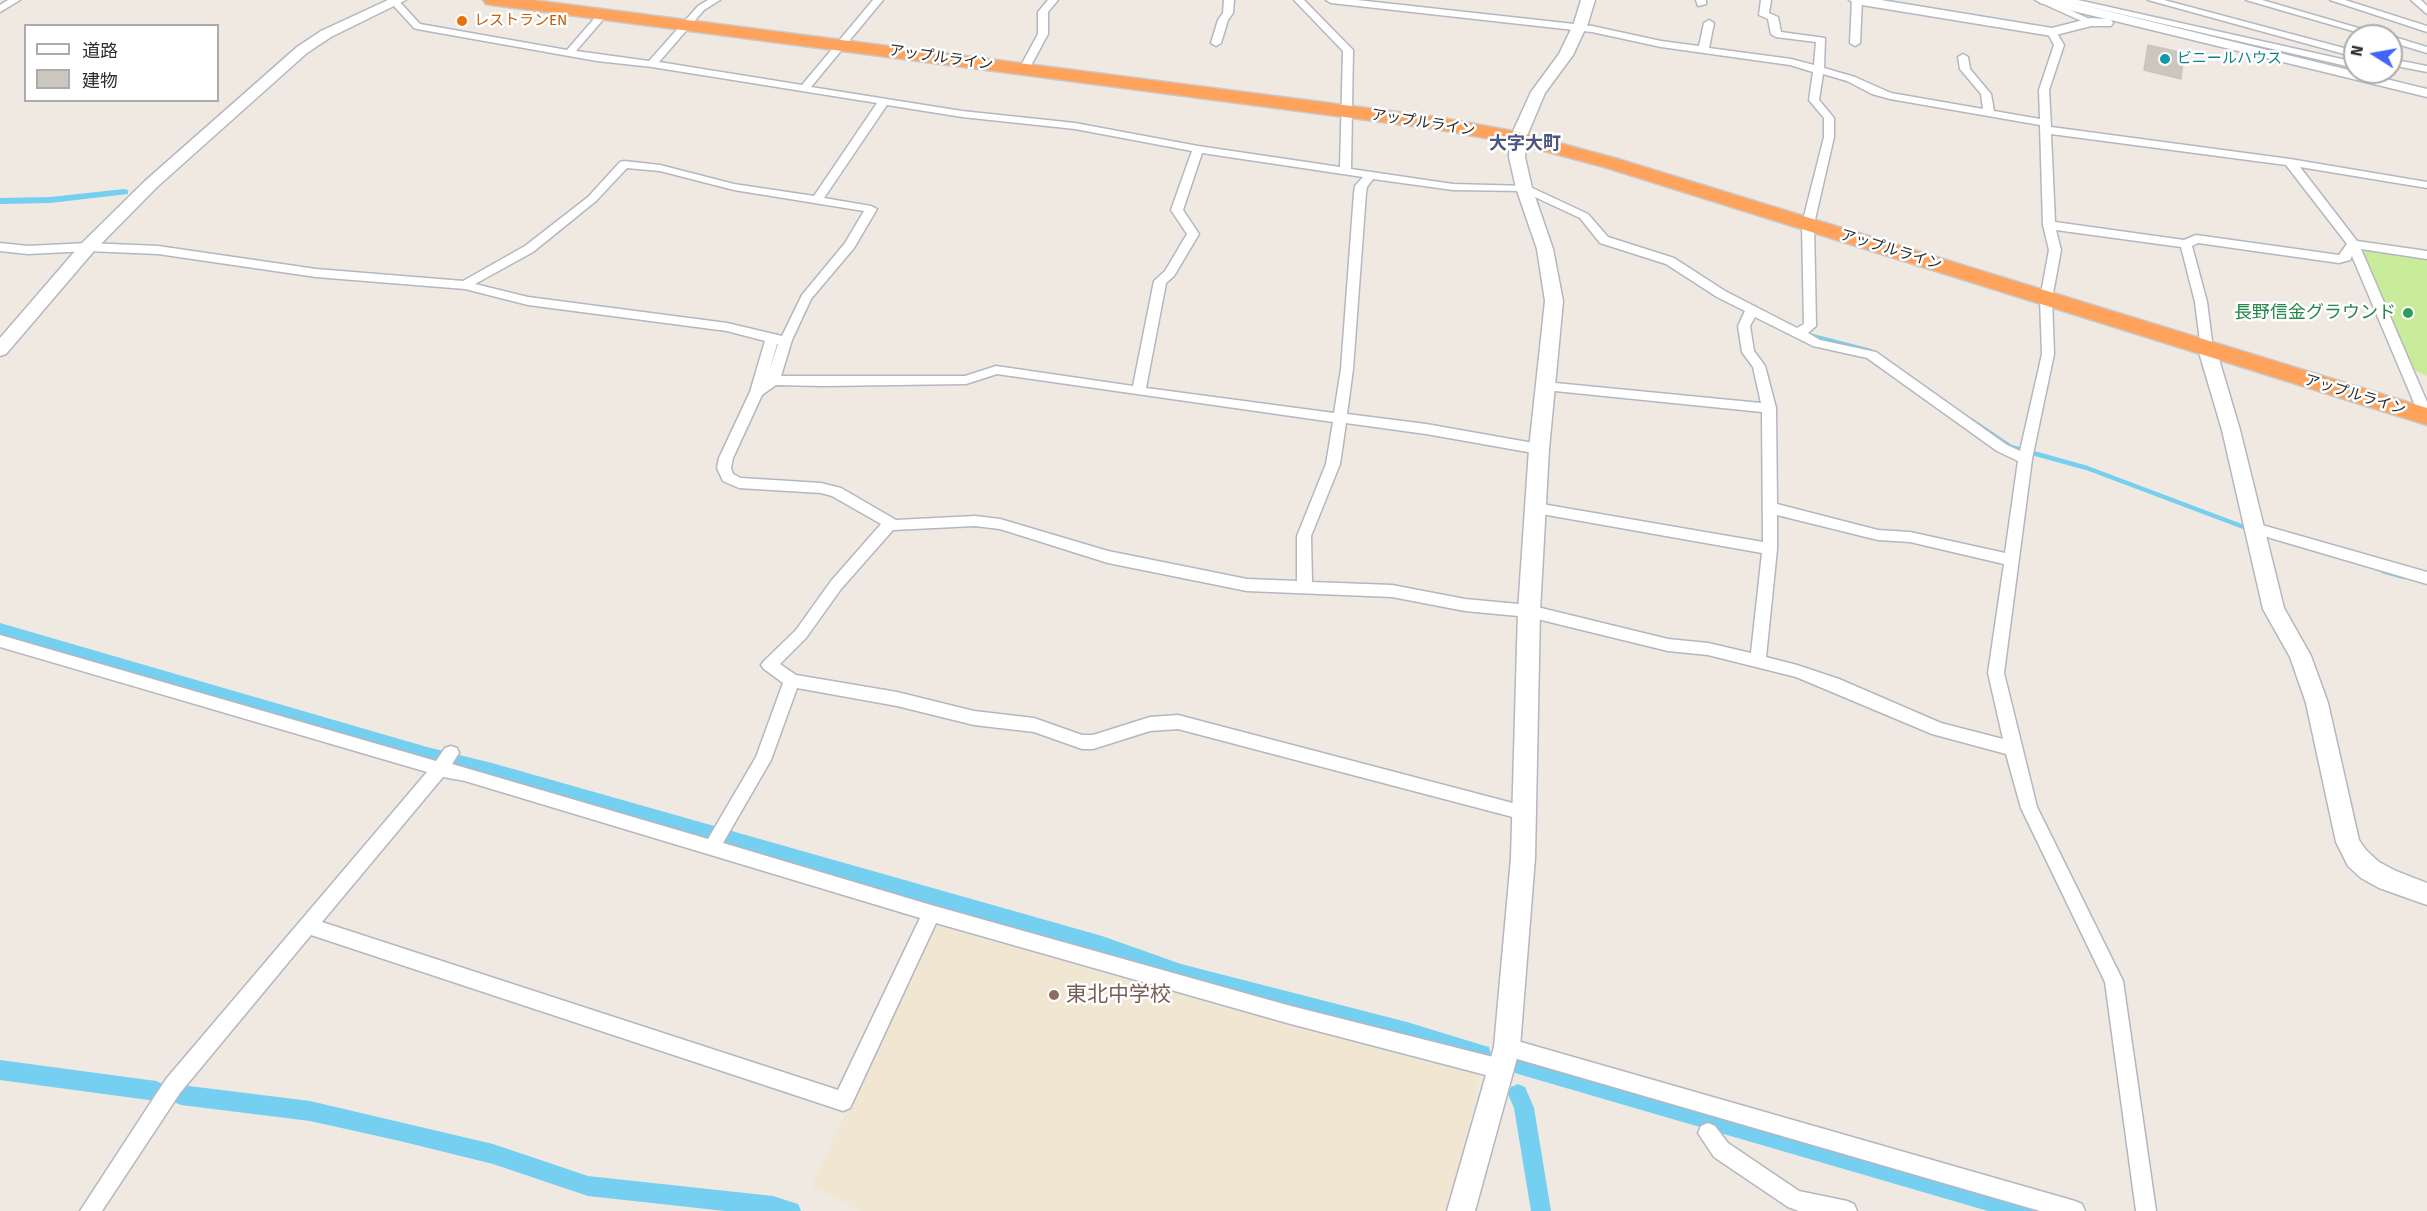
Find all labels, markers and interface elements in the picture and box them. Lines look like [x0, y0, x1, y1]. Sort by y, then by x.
place label: レストランEN [474, 12, 567, 30]
marker: レストランEN [455, 14, 469, 28]
legend [24, 24, 219, 102]
north arrow [2343, 24, 2403, 84]
text: 道路 [82, 40, 118, 62]
street label: アップルライン [888, 42, 994, 74]
text: N [2346, 44, 2367, 58]
place label: ビニールハウス [2177, 50, 2282, 68]
marker: ビニールハウス [2158, 52, 2172, 66]
text: 建物 [82, 70, 118, 92]
street label: アップルライン [1370, 106, 1476, 140]
district label: 大字大町 [1489, 133, 1561, 155]
street label: アップルライン [1838, 226, 1944, 274]
place label: 長野信金グラウンド [2234, 302, 2396, 324]
marker: 長野信金グラウンド [2401, 306, 2415, 320]
street label: アップルライン [2302, 371, 2408, 419]
place label: 東北中学校 [1066, 982, 1171, 1008]
marker: 東北中学校 [1047, 988, 1061, 1002]

